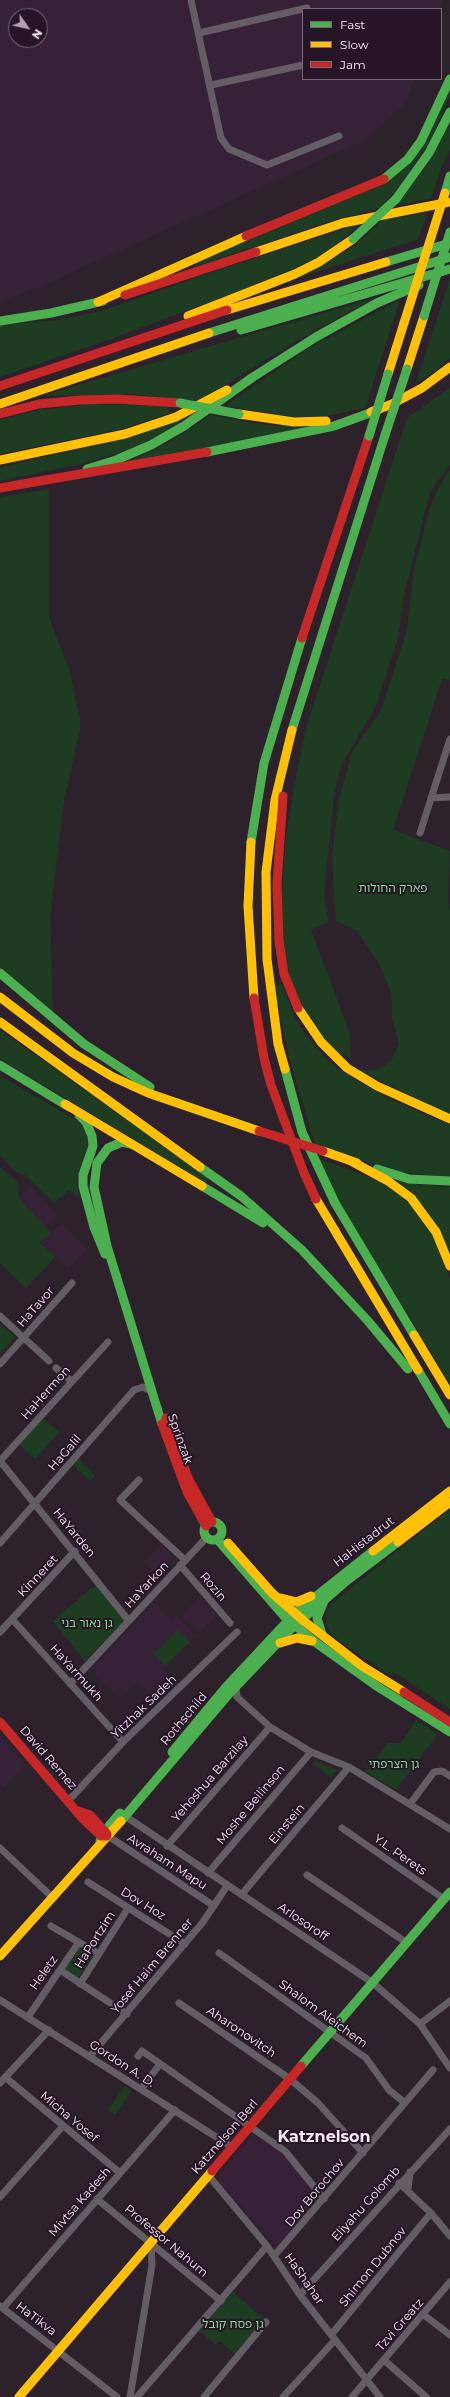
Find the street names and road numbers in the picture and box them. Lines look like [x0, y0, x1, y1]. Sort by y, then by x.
street label: HaTavor [14, 1284, 58, 1330]
street label: HaHermon [18, 1363, 74, 1423]
street label: Sprinzak [164, 1412, 196, 1466]
street label: HaGalil [46, 1432, 84, 1474]
street label: HaYarden [50, 1506, 98, 1560]
street label: HaHistadrut [331, 1514, 397, 1570]
street label: Kinneret [15, 1552, 61, 1600]
street label: HaYarkon [122, 1559, 172, 1611]
street label: Rozin [197, 1570, 229, 1604]
street label: HaYarmukh [47, 1642, 105, 1704]
street label: Yitzhak Sadeh [108, 1672, 180, 1742]
street label: Rothschild [158, 1690, 210, 1748]
street label: David Remez [16, 1723, 80, 1793]
street label: Yehoshua Barzilay [169, 1733, 251, 1825]
street label: Moshe Beilinson [214, 1762, 288, 1848]
street label: Einstein [266, 1801, 308, 1847]
street label: Avraham Mapu [124, 1831, 210, 1893]
street label: Y.L. Perets [371, 1832, 429, 1878]
street label: Dov Hoz [118, 1885, 168, 1923]
street label: Arlosoroff [275, 1900, 331, 1944]
street label: HaPortzim [72, 1909, 118, 1971]
street label: Yosef Haim Brenner [108, 1915, 196, 2017]
street label: Heletz [27, 1953, 61, 1993]
street label: Shalom Aleichem [276, 1977, 370, 2051]
street label: Aharonovitch [204, 2004, 278, 2060]
street label: Gordon A. D. [87, 2037, 157, 2091]
street label: Micha Yosef [37, 2089, 101, 2145]
street label: Katznelson Berl [189, 2097, 261, 2177]
street label: Dov Borochov [282, 2156, 348, 2230]
street label: Mivtsa Kadesh [46, 2164, 114, 2240]
street label: Eliyahu Golomb [329, 2164, 403, 2244]
street label: Professor Nahum [121, 2202, 211, 2280]
street label: Shimon Dubnov [336, 2224, 410, 2310]
street label: HaShahar [281, 2251, 327, 2307]
street label: Tzvi Greatz [373, 2296, 427, 2354]
street label: HaTikva [13, 2299, 59, 2339]

